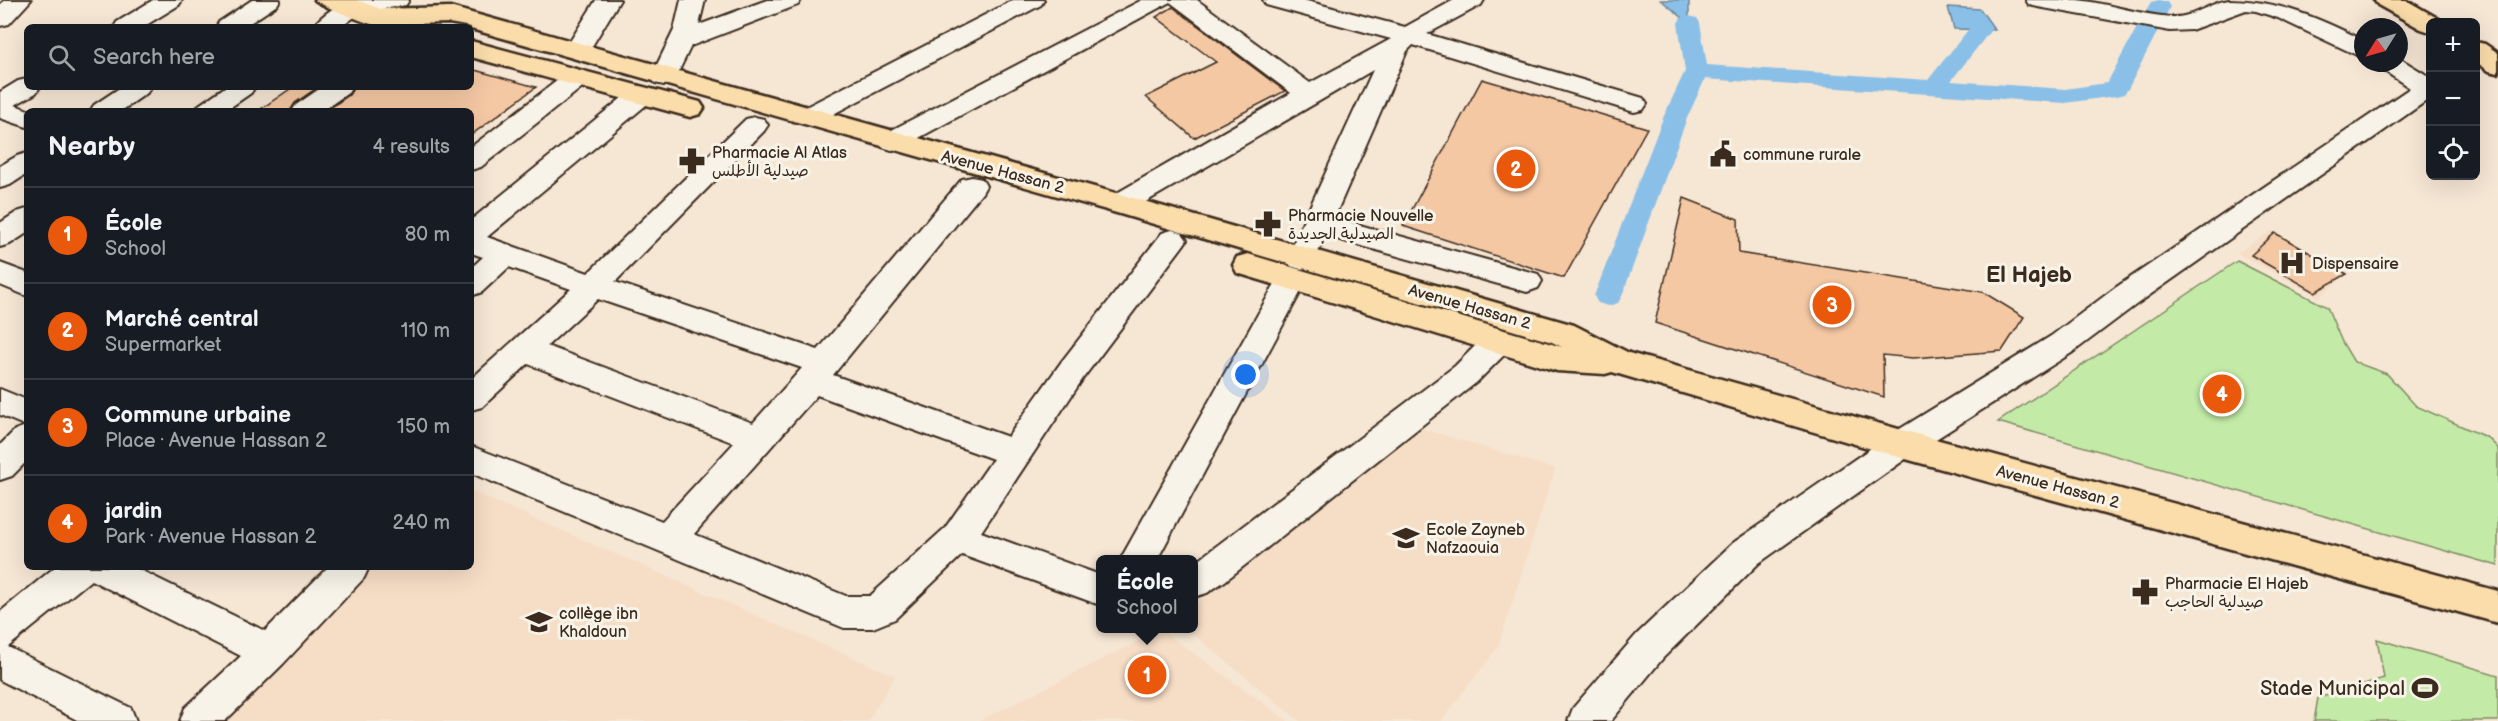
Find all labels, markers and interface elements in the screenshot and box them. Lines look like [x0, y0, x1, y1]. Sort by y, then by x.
north arrow [2354, 18, 2408, 72]
map controls [2426, 18, 2480, 180]
button: + [2426, 18, 2480, 72]
search box [24, 24, 474, 90]
icon: search [45, 41, 78, 74]
text: Search here [93, 44, 215, 71]
button: − [2426, 72, 2480, 126]
button: locate [2426, 126, 2480, 180]
text: Nearby [48, 132, 135, 163]
text: 4 results [372, 135, 450, 159]
public building icon: commune rurale [1708, 139, 1738, 169]
place label: Pharmacie Al Atlas صيدلية الأطلس [712, 144, 847, 181]
pharmacy icon: Pharmacie Al Atlas صيدلية الأطلس [677, 146, 707, 176]
pin: 2 [1496, 146, 1536, 192]
place label: commune rurale [1743, 146, 1861, 165]
street label: Avenue Hassan 2 [939, 147, 1067, 198]
place label: Pharmacie Nouvelle الصيدلية الجديدة [1288, 207, 1434, 244]
pharmacy icon: Pharmacie Nouvelle الصيدلية الجديدة [1253, 209, 1283, 239]
text: École [105, 210, 162, 237]
text: 1 [63, 223, 72, 247]
text: 80 m [405, 223, 450, 247]
text: School [105, 237, 166, 261]
hospital icon: Dispensaire [2277, 248, 2307, 278]
place label: Dispensaire [2312, 255, 2399, 274]
district label: El Hajeb [1986, 262, 2072, 289]
street label: Avenue Hassan 2 [1406, 281, 1534, 334]
pin: 3 [1812, 282, 1852, 328]
text: Marché central [105, 306, 259, 333]
text: 2 [62, 319, 73, 343]
text: 110 m [401, 319, 450, 343]
text: Supermarket [105, 333, 221, 357]
your location [1231, 360, 1260, 389]
pin: 4 [2202, 372, 2242, 416]
text: Commune urbaine [105, 402, 291, 429]
text: 3 [62, 415, 73, 439]
text: 150 m [397, 415, 450, 439]
text: Place · Avenue Hassan 2 [105, 429, 327, 453]
street label: Avenue Hassan 2 [1994, 462, 2122, 513]
text: jardin [105, 498, 162, 525]
text: 4 [62, 511, 73, 535]
text: 240 m [393, 511, 450, 535]
place label: Ecole Zayneb Nafzaouia [1426, 521, 1525, 558]
school or university icon: Ecole Zayneb Nafzaouia [1391, 523, 1421, 553]
text: Park · Avenue Hassan 2 [105, 525, 316, 549]
popup [1096, 555, 1198, 633]
text: École [1117, 569, 1174, 596]
place label: Pharmacie El Hajeb صيدلية الحاجب [2165, 575, 2309, 612]
pharmacy icon: Pharmacie El Hajeb صيدلية الحاجب [2130, 577, 2160, 607]
text: School [1117, 596, 1177, 620]
place label: collège ibn Khaldoun [559, 605, 638, 642]
school or university icon: collège ibn Khaldoun [524, 607, 554, 637]
pin: 1 [1128, 652, 1166, 698]
sports icon: Stade Municipal [2410, 673, 2440, 703]
place label: Stade Municipal [2260, 677, 2405, 701]

